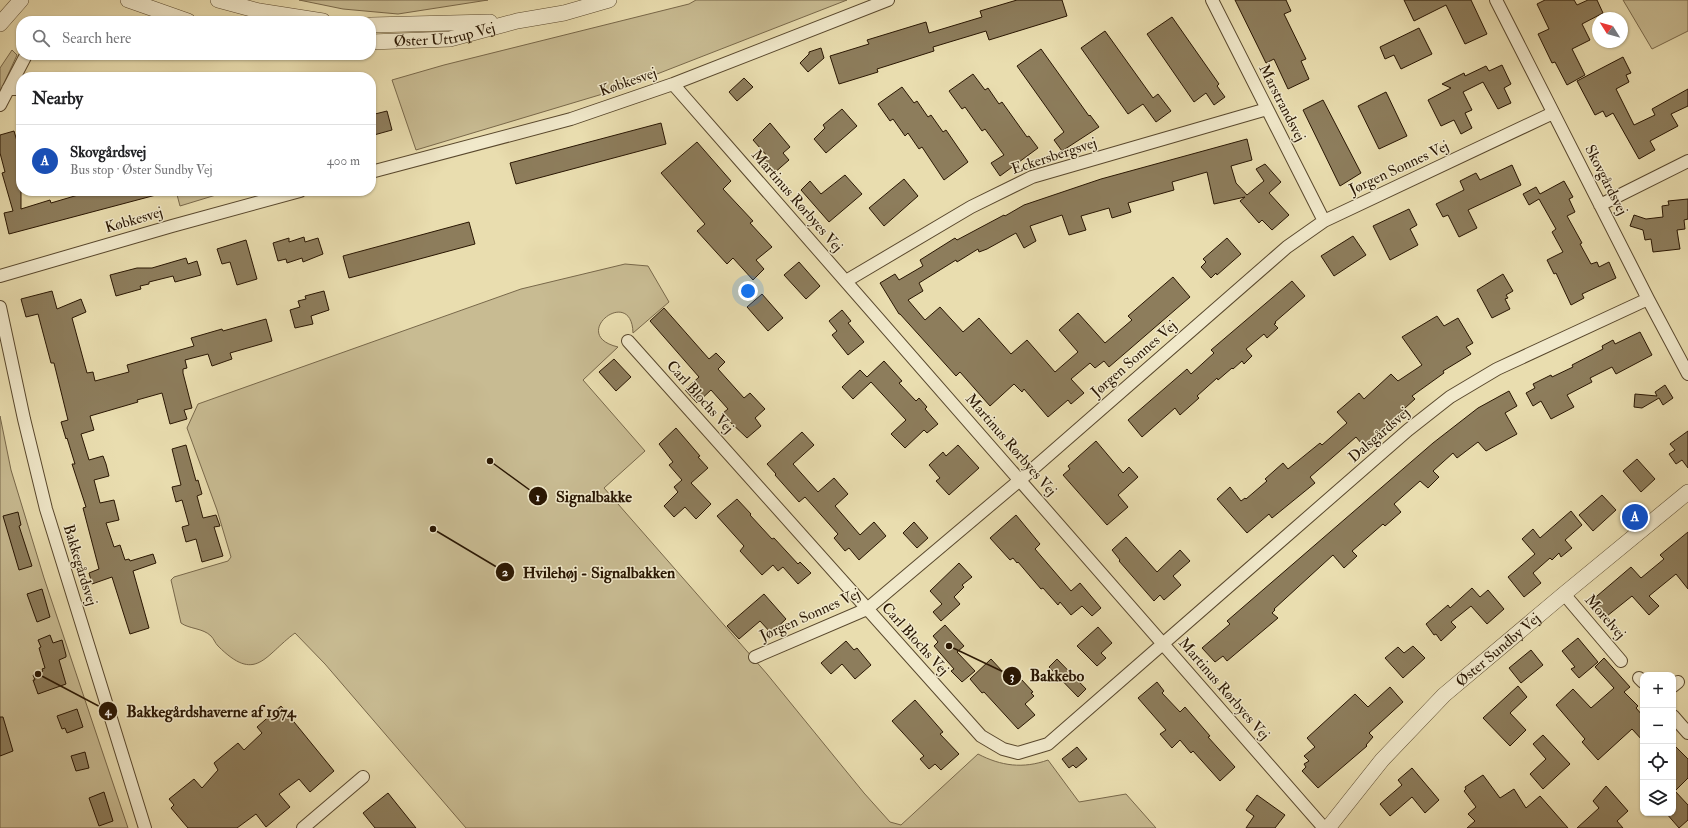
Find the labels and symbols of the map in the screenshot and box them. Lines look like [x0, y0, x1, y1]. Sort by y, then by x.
north arrow [1592, 12, 1628, 48]
street label: Øster Uttrup Vej [393, 18, 497, 51]
street label: Marstrandsvej [1254, 61, 1310, 145]
street label: Købkesvej [597, 63, 659, 101]
street label: Eckersbergsvej [1009, 133, 1099, 179]
street label: Jørgen Sonnes Vej [1345, 137, 1452, 201]
street label: Skovgårdsvej [1580, 142, 1632, 218]
street label: Martinus Rørbyes Vej [747, 146, 847, 256]
street label: Købkesvej [103, 203, 165, 237]
your location [738, 281, 758, 301]
street label: Jørgen Sonnes Vej [1086, 316, 1182, 403]
street label: Carl Blochs Vej [662, 357, 738, 437]
street label: Martinus Rørbyes Vej [961, 390, 1061, 500]
street label: Dalsgårdsvej [1344, 403, 1414, 467]
callout: Signalbakke [528, 482, 640, 510]
text: Signalbakke [556, 487, 632, 508]
text: 1 [536, 490, 540, 505]
pin: A [1622, 502, 1648, 532]
street label: Bakkegårdsvej [59, 522, 101, 608]
callout: Hvilehøj - Signalbakken [495, 558, 684, 586]
text: Hvilehøj - Signalbakken [523, 563, 676, 584]
text: 2 [502, 565, 508, 580]
street label: Jørgen Sonnes Vej [756, 584, 864, 647]
street label: Morelvej [1580, 591, 1630, 643]
street label: Carl Blochs Vej [877, 599, 953, 679]
street label: Øster Sundby Vej [1452, 609, 1544, 691]
street label: Martinus Rørbyes Vej [1174, 634, 1274, 744]
callout: Bakkebo [1002, 662, 1092, 690]
text: Bakkebo [1030, 666, 1084, 686]
text: 3 [1010, 669, 1015, 684]
callout: Bakkegårdshaverne af 1974 [98, 697, 304, 725]
text: Bakkegårdshaverne af 1974 [126, 702, 297, 723]
text: 4 [104, 704, 113, 719]

